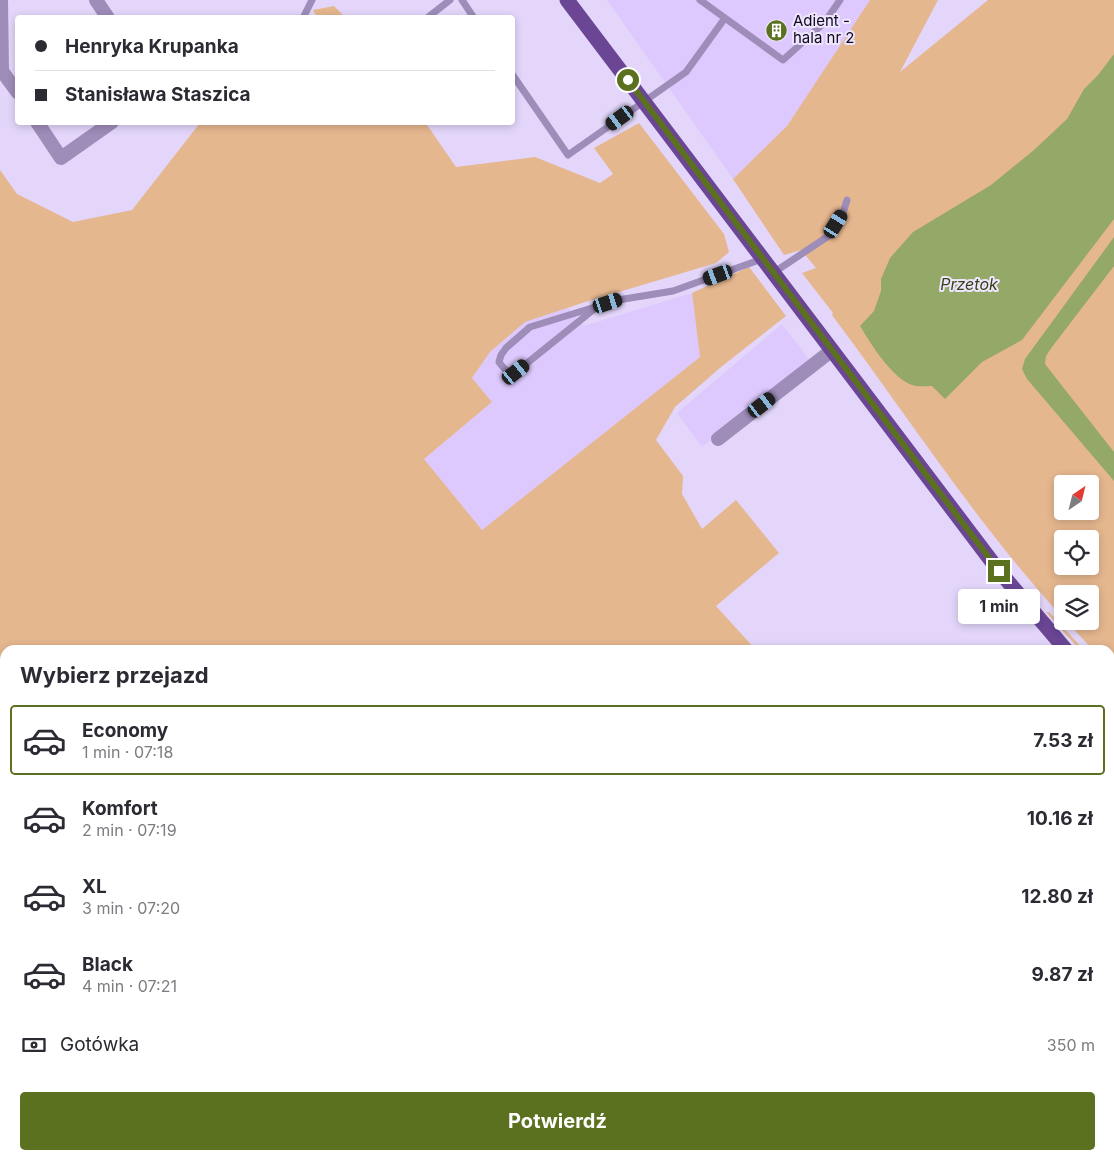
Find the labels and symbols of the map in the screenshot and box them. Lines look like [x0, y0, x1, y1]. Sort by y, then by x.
place label: Adient - hala nr 2 [793, 11, 854, 47]
building icon: Adient - hala nr 2 [765, 18, 789, 42]
route start [617, 69, 639, 91]
car [603, 103, 636, 133]
car [821, 207, 850, 241]
car [701, 263, 734, 287]
water label: Przetok [940, 274, 998, 294]
car [591, 291, 624, 315]
car [499, 357, 532, 387]
car [745, 390, 778, 420]
north arrow [1054, 475, 1099, 520]
route end [988, 560, 1010, 582]
callout: 1 min [958, 588, 1040, 624]

